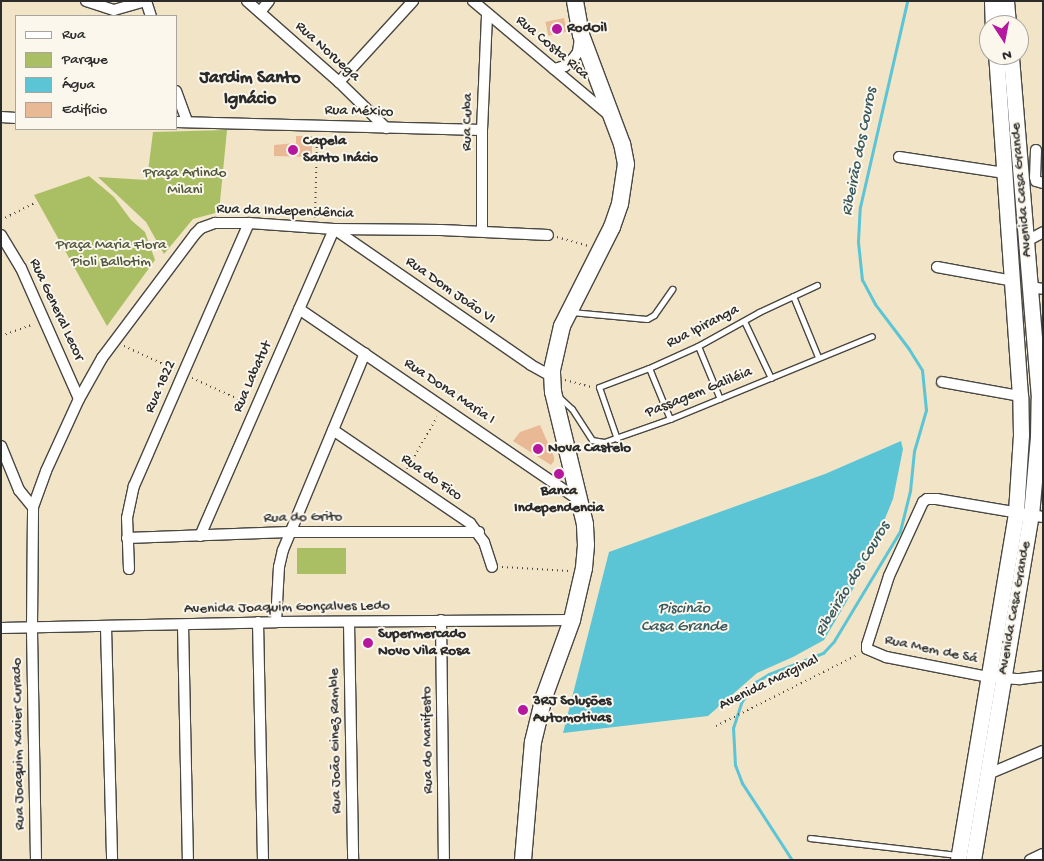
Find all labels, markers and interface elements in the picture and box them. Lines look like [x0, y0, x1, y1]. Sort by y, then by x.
street label: Rua Costa Rica [511, 12, 593, 84]
legend [15, 15, 178, 130]
north arrow [979, 15, 1029, 65]
street label: Rua Noruega [291, 18, 363, 86]
place label: RodOil [567, 20, 607, 38]
marker: RodOil [551, 23, 563, 35]
text: Rua [62, 26, 85, 44]
text: N [1001, 45, 1013, 63]
text: Parque [62, 51, 108, 69]
district label: Jardim Santo Ignácio [200, 69, 300, 112]
text: Água [62, 76, 95, 94]
water label: Ribeirão dos Couros [839, 86, 883, 218]
street label: Rua Cuba [458, 93, 478, 151]
text: Edifício [62, 101, 107, 119]
street label: Rua México [324, 102, 394, 122]
street label: Avenida Casa Grande [1007, 122, 1037, 258]
place label: Capela Santo Inácio [303, 132, 378, 167]
marker: Capela Santo Inácio [287, 144, 299, 156]
park label: Praça Arlindo Milani [143, 164, 227, 199]
street label: Rua da Independência [216, 201, 354, 223]
park label: Praça Maria Flora Pioli Ballotim [56, 236, 166, 271]
street label: Rua Dom João VI [401, 253, 499, 329]
street label: Rua General Lecor [24, 256, 88, 364]
street label: Rua Ipiranga [664, 301, 742, 353]
street label: Rua Labatut [229, 339, 277, 415]
street label: Rua Dona Maria I [400, 355, 498, 429]
street label: Rua 1822 [141, 358, 181, 416]
street label: Passagem Galiléia [643, 363, 755, 423]
place label: Nova Castelo [548, 440, 631, 458]
marker: Nova Castelo [532, 443, 544, 455]
street label: Rua do Fico [397, 450, 465, 506]
marker: Banca Independencia [553, 468, 565, 480]
place label: Banca Independencia [514, 482, 604, 517]
street label: Rua do Grito [263, 508, 343, 528]
water label: Ribeirão dos Couros [812, 519, 896, 641]
street label: Avenida Casa Grande [994, 540, 1036, 676]
street label: Avenida Joaquim Gonçalves Ledo [184, 597, 390, 619]
water label: Piscinão Casa Grande [641, 600, 727, 638]
place label: Supermercado Novo Vila Rosa [378, 625, 470, 660]
street label: Rua Mem de Sá [883, 631, 979, 669]
marker: Supermercado Novo Vila Rosa [362, 637, 374, 649]
street label: Avenida Marginal [716, 651, 822, 715]
street label: Rua Joaquim Xavier Curado [8, 658, 30, 830]
street label: Rua João Ginez Ramble [326, 668, 346, 814]
street label: Rua do Manifesto [418, 686, 438, 794]
place label: 3RJ Soluções Automotivas [533, 692, 611, 727]
marker: 3RJ Soluções Automotivas [517, 704, 529, 716]

